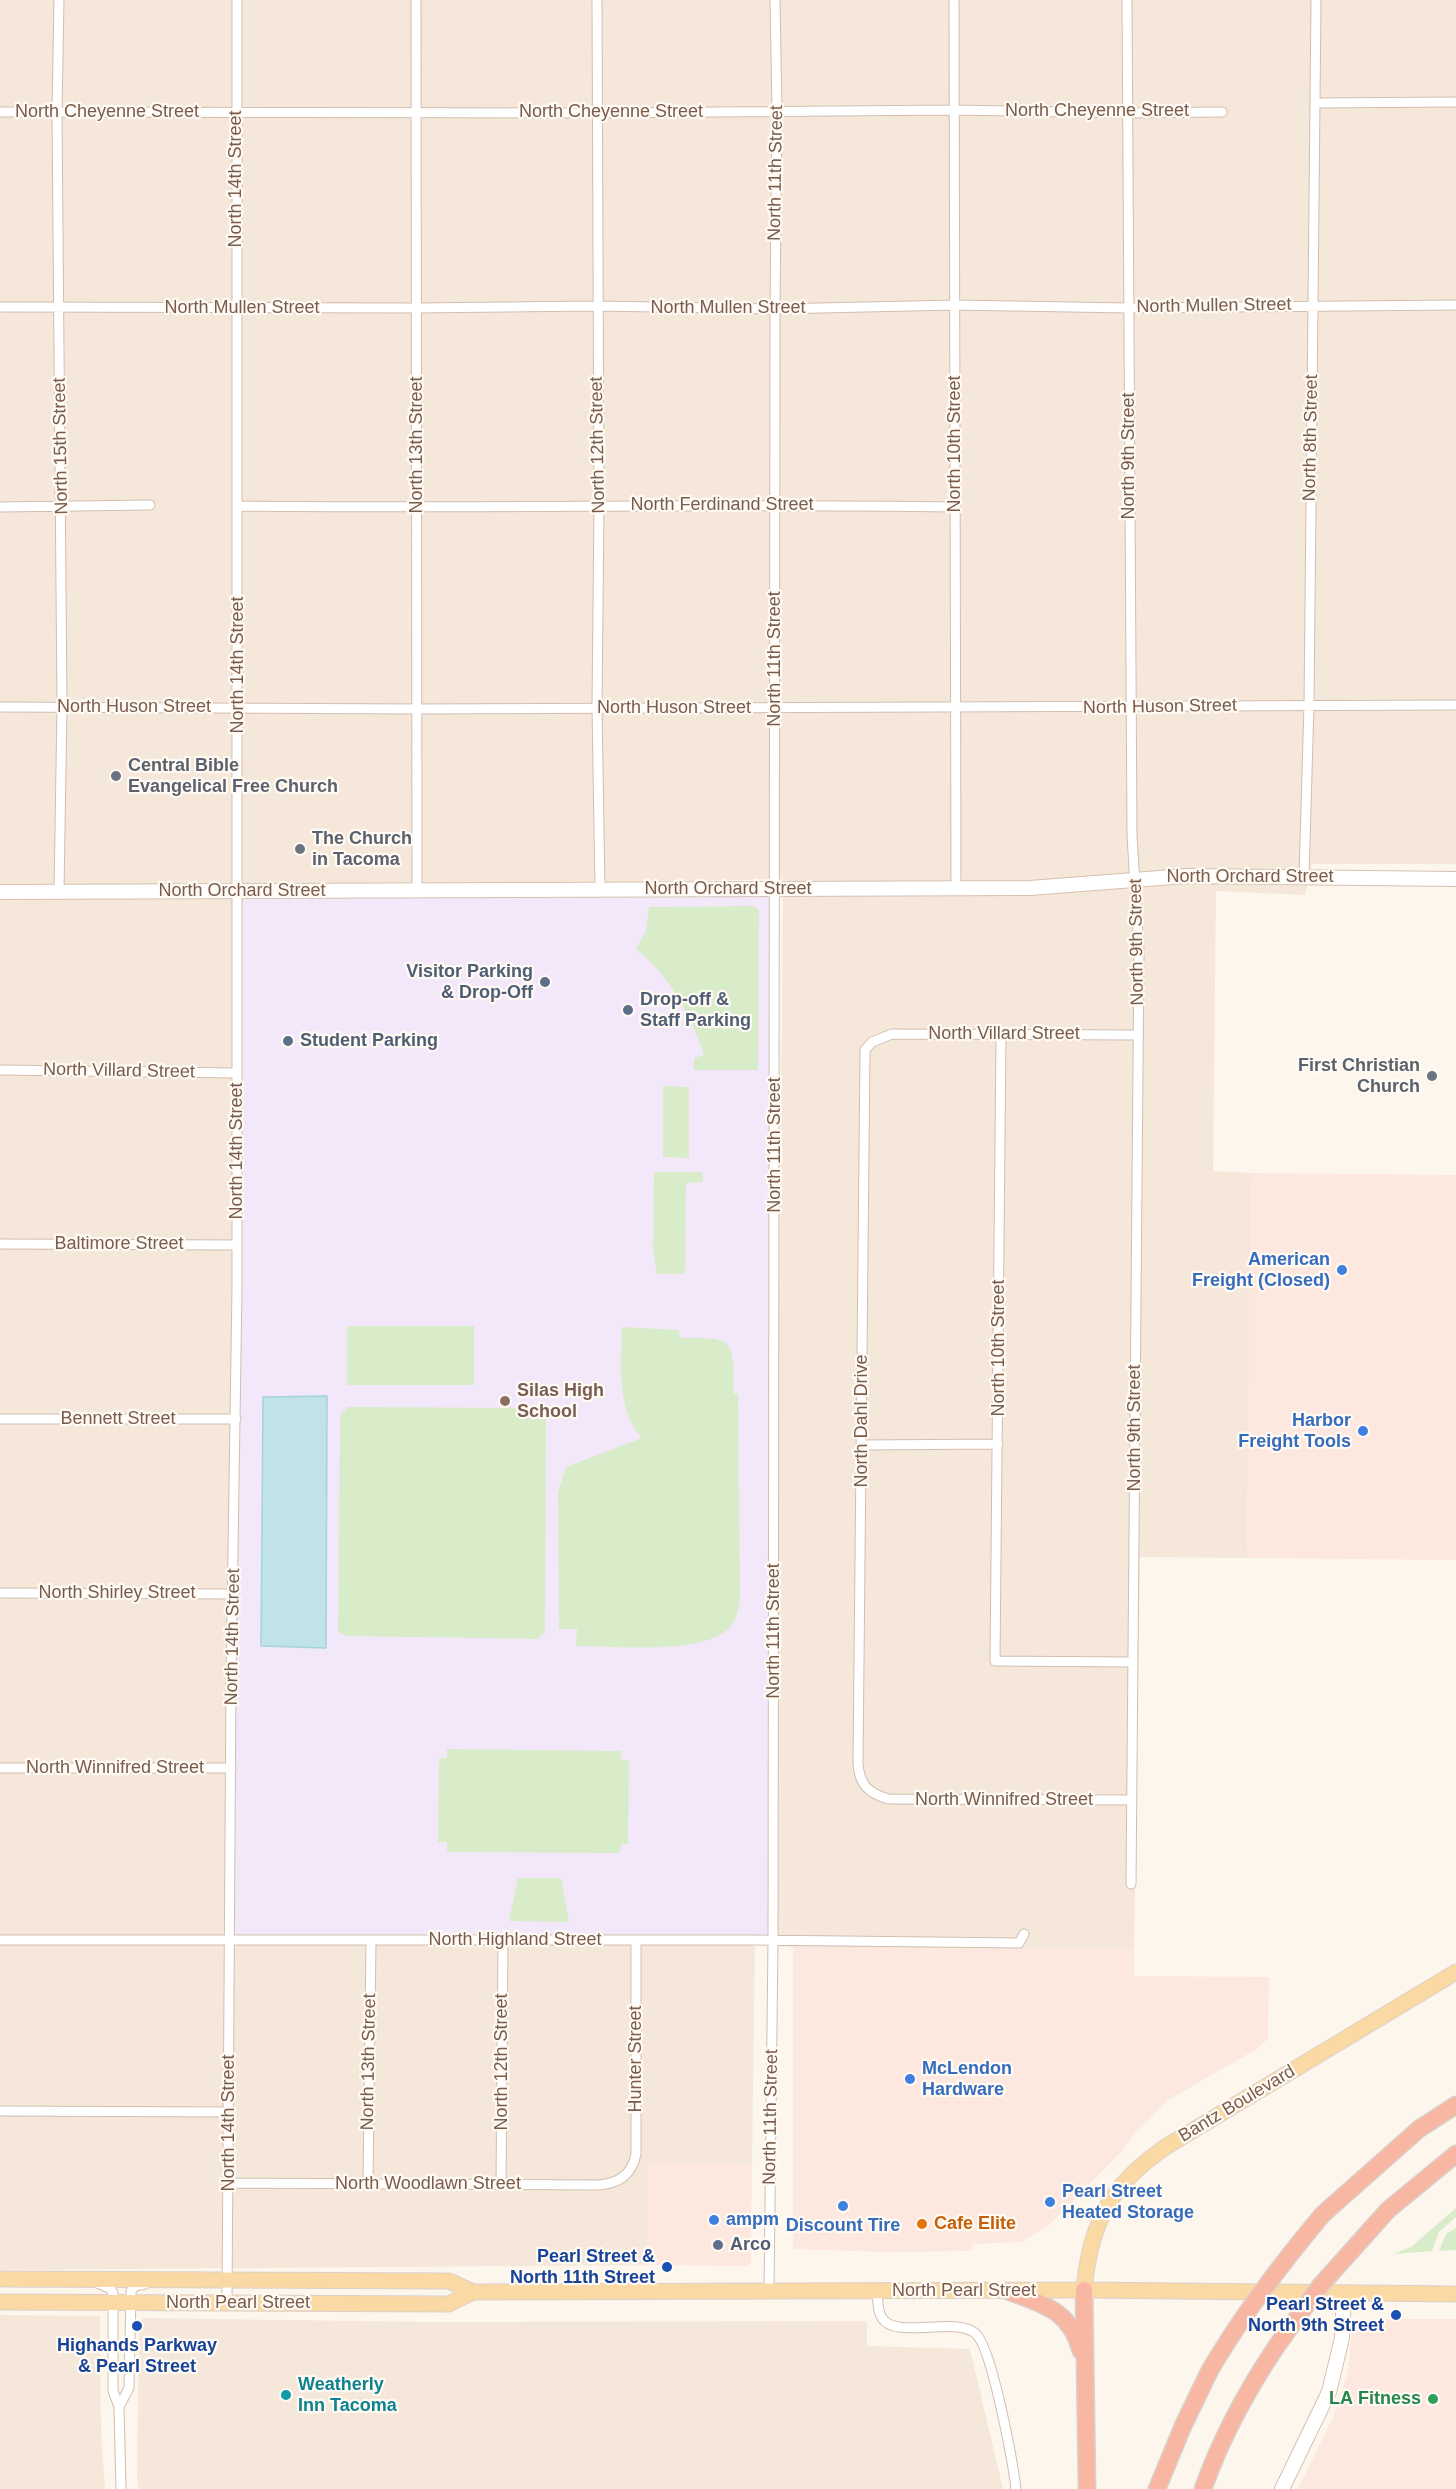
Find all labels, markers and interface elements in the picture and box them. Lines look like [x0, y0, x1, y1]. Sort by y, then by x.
street label: North Cheyenne Street [1005, 100, 1189, 122]
street label: North Cheyenne Street [15, 101, 199, 123]
street label: North Cheyenne Street [519, 101, 703, 123]
street label: North 11th Street [764, 105, 788, 241]
street label: North 14th Street [225, 110, 247, 248]
street label: North Mullen Street [1136, 294, 1292, 318]
street label: North Mullen Street [164, 297, 320, 319]
street label: North Mullen Street [650, 297, 806, 319]
street label: North 8th Street [1299, 374, 1323, 502]
street label: North 10th Street [944, 375, 966, 513]
street label: North 13th Street [406, 376, 428, 514]
street label: North 12th Street [586, 376, 610, 514]
street label: North 15th Street [49, 377, 73, 515]
street label: North 9th Street [1118, 392, 1140, 520]
street label: North Ferdinand Street [630, 494, 814, 516]
street label: North 11th Street [764, 591, 786, 727]
street label: North 14th Street [227, 596, 249, 734]
street label: North Huson Street [1083, 695, 1237, 719]
street label: North Huson Street [57, 696, 211, 718]
street label: North Huson Street [597, 697, 751, 719]
place label: Central Bible Evangelical Free Church [128, 755, 338, 798]
marker: Central Bible Evangelical Free Church [109, 769, 123, 783]
place label: The Church in Tacoma [312, 828, 412, 870]
marker: The Church in Tacoma [293, 842, 307, 856]
street label: North Orchard Street [1166, 866, 1334, 888]
street label: North Orchard Street [644, 878, 812, 900]
street label: North 9th Street [1125, 878, 1149, 1006]
street label: North Orchard Street [158, 880, 326, 902]
place label: Visitor Parking & Drop-Off [406, 961, 533, 1004]
marker: Visitor Parking & Drop-Off [538, 975, 552, 989]
place label: Drop-off & Staff Parking [640, 989, 751, 1032]
marker: Drop-off & Staff Parking [621, 1003, 635, 1017]
street label: North Villard Street [928, 1023, 1080, 1045]
place label: Student Parking [300, 1030, 438, 1052]
marker: Student Parking [281, 1034, 295, 1048]
place label: First Christian Church [1298, 1055, 1420, 1098]
street label: North Villard Street [43, 1059, 195, 1083]
marker: First Christian Church [1425, 1069, 1439, 1083]
street label: North 11th Street [764, 1077, 786, 1213]
street label: North 14th Street [226, 1082, 248, 1220]
street label: Baltimore Street [54, 1233, 184, 1255]
place label: American Freight (Closed) [1192, 1249, 1330, 1292]
marker: American Freight (Closed) [1335, 1263, 1349, 1277]
street label: North 10th Street [988, 1279, 1010, 1417]
street label: North Dahl Drive [851, 1354, 873, 1488]
street label: North 9th Street [1124, 1364, 1146, 1492]
place label: Silas High School [517, 1380, 604, 1422]
marker: Silas High School [498, 1394, 512, 1408]
street label: Bennett Street [60, 1408, 176, 1430]
place label: Harbor Freight Tools [1238, 1410, 1351, 1452]
marker: Harbor Freight Tools [1356, 1424, 1370, 1438]
street label: North 11th Street [763, 1563, 785, 1699]
street label: North 14th Street [221, 1568, 245, 1706]
street label: North Shirley Street [38, 1582, 196, 1604]
street label: North Winnifred Street [26, 1757, 204, 1779]
street label: North Winnifred Street [915, 1789, 1093, 1811]
street label: North Highland Street [428, 1929, 602, 1951]
street label: North 13th Street [357, 1993, 381, 2131]
street label: North 12th Street [491, 1993, 513, 2131]
street label: Hunter Street [625, 2005, 647, 2113]
street label: North 11th Street [759, 2049, 783, 2185]
street label: North 14th Street [218, 2054, 240, 2192]
place label: McLendon Hardware [922, 2058, 1012, 2100]
street label: Bantz Boulevard [1175, 2061, 1299, 2147]
marker: McLendon Hardware [903, 2072, 917, 2086]
street label: North Woodlawn Street [335, 2173, 521, 2195]
place label: Pearl Street Heated Storage [1062, 2181, 1194, 2224]
marker: Pearl Street Heated Storage [1043, 2195, 1057, 2209]
marker: Discount Tire [836, 2199, 850, 2213]
place label: ampm [726, 2209, 779, 2231]
marker: ampm [707, 2213, 721, 2227]
place label: Cafe Elite [934, 2213, 1016, 2235]
place label: Discount Tire [786, 2215, 900, 2237]
marker: Cafe Elite [915, 2217, 929, 2231]
place label: Arco [730, 2234, 771, 2256]
marker: Arco [711, 2238, 725, 2252]
place label: Pearl Street & North 11th Street [510, 2246, 655, 2288]
marker: Pearl Street & North 11th Street [660, 2260, 674, 2274]
street label: North Pearl Street [892, 2280, 1036, 2302]
street label: North Pearl Street [166, 2292, 310, 2314]
place label: Pearl Street & North 9th Street [1248, 2294, 1384, 2336]
marker: Pearl Street & North 9th Street [1389, 2308, 1403, 2322]
marker: Highands Parkway & Pearl Street [130, 2319, 144, 2333]
place label: Highands Parkway & Pearl Street [57, 2335, 217, 2378]
place label: Weatherly Inn Tacoma [298, 2374, 397, 2416]
marker: Weatherly Inn Tacoma [279, 2388, 293, 2402]
place label: LA Fitness [1329, 2388, 1421, 2410]
marker: LA Fitness [1426, 2392, 1440, 2406]

